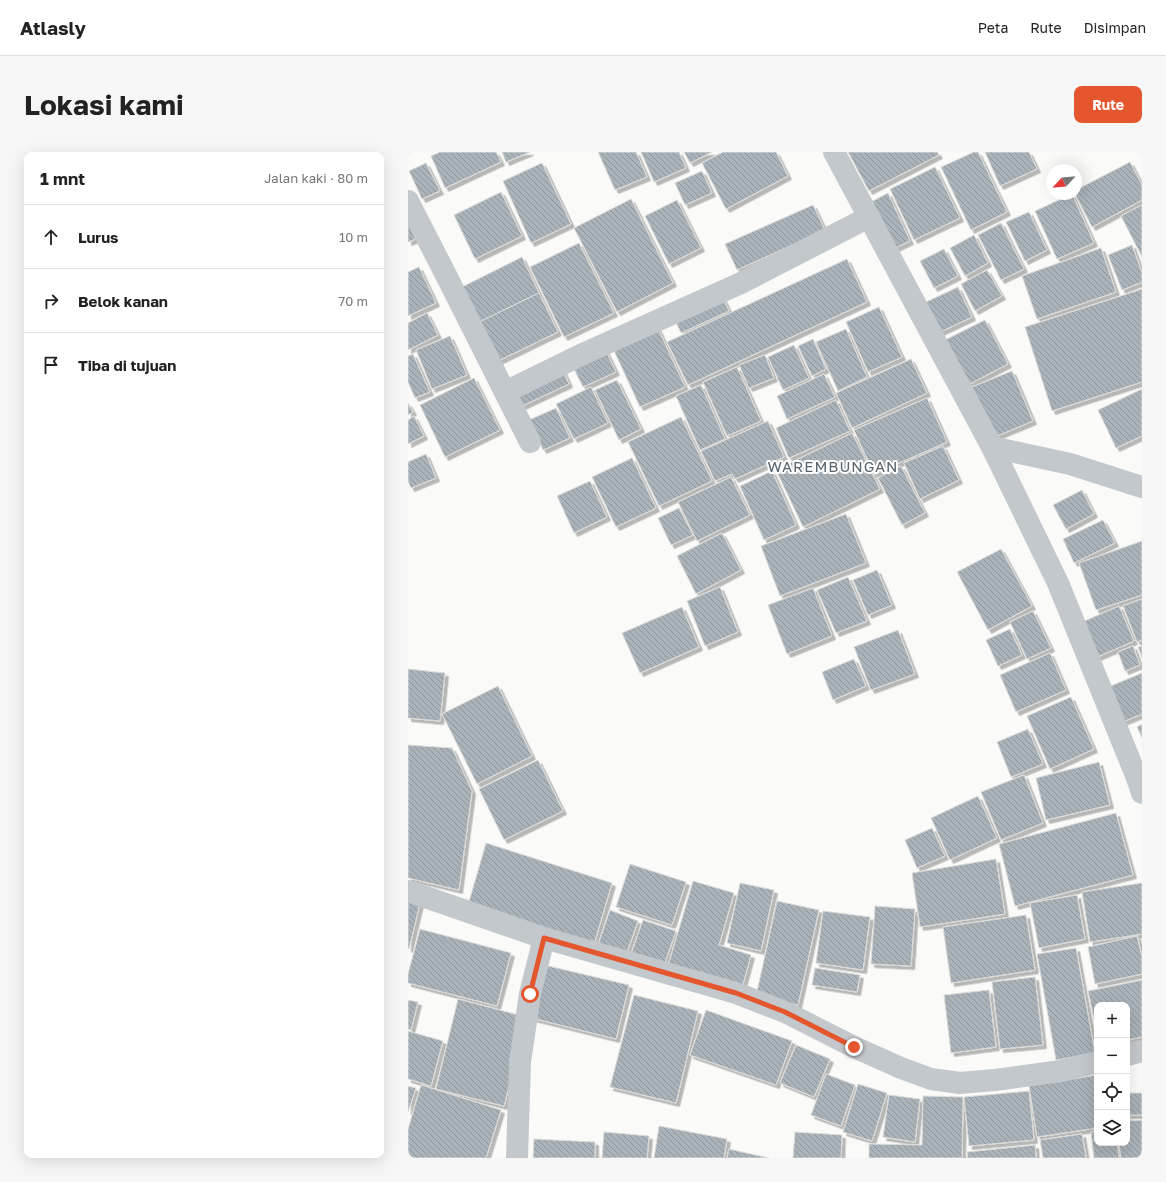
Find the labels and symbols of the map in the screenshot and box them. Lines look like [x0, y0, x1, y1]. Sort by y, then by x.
north arrow [1046, 164, 1082, 200]
district label: WAREMBUNGAN [768, 457, 898, 475]
route start [521, 985, 539, 1003]
route end [845, 1038, 863, 1056]

